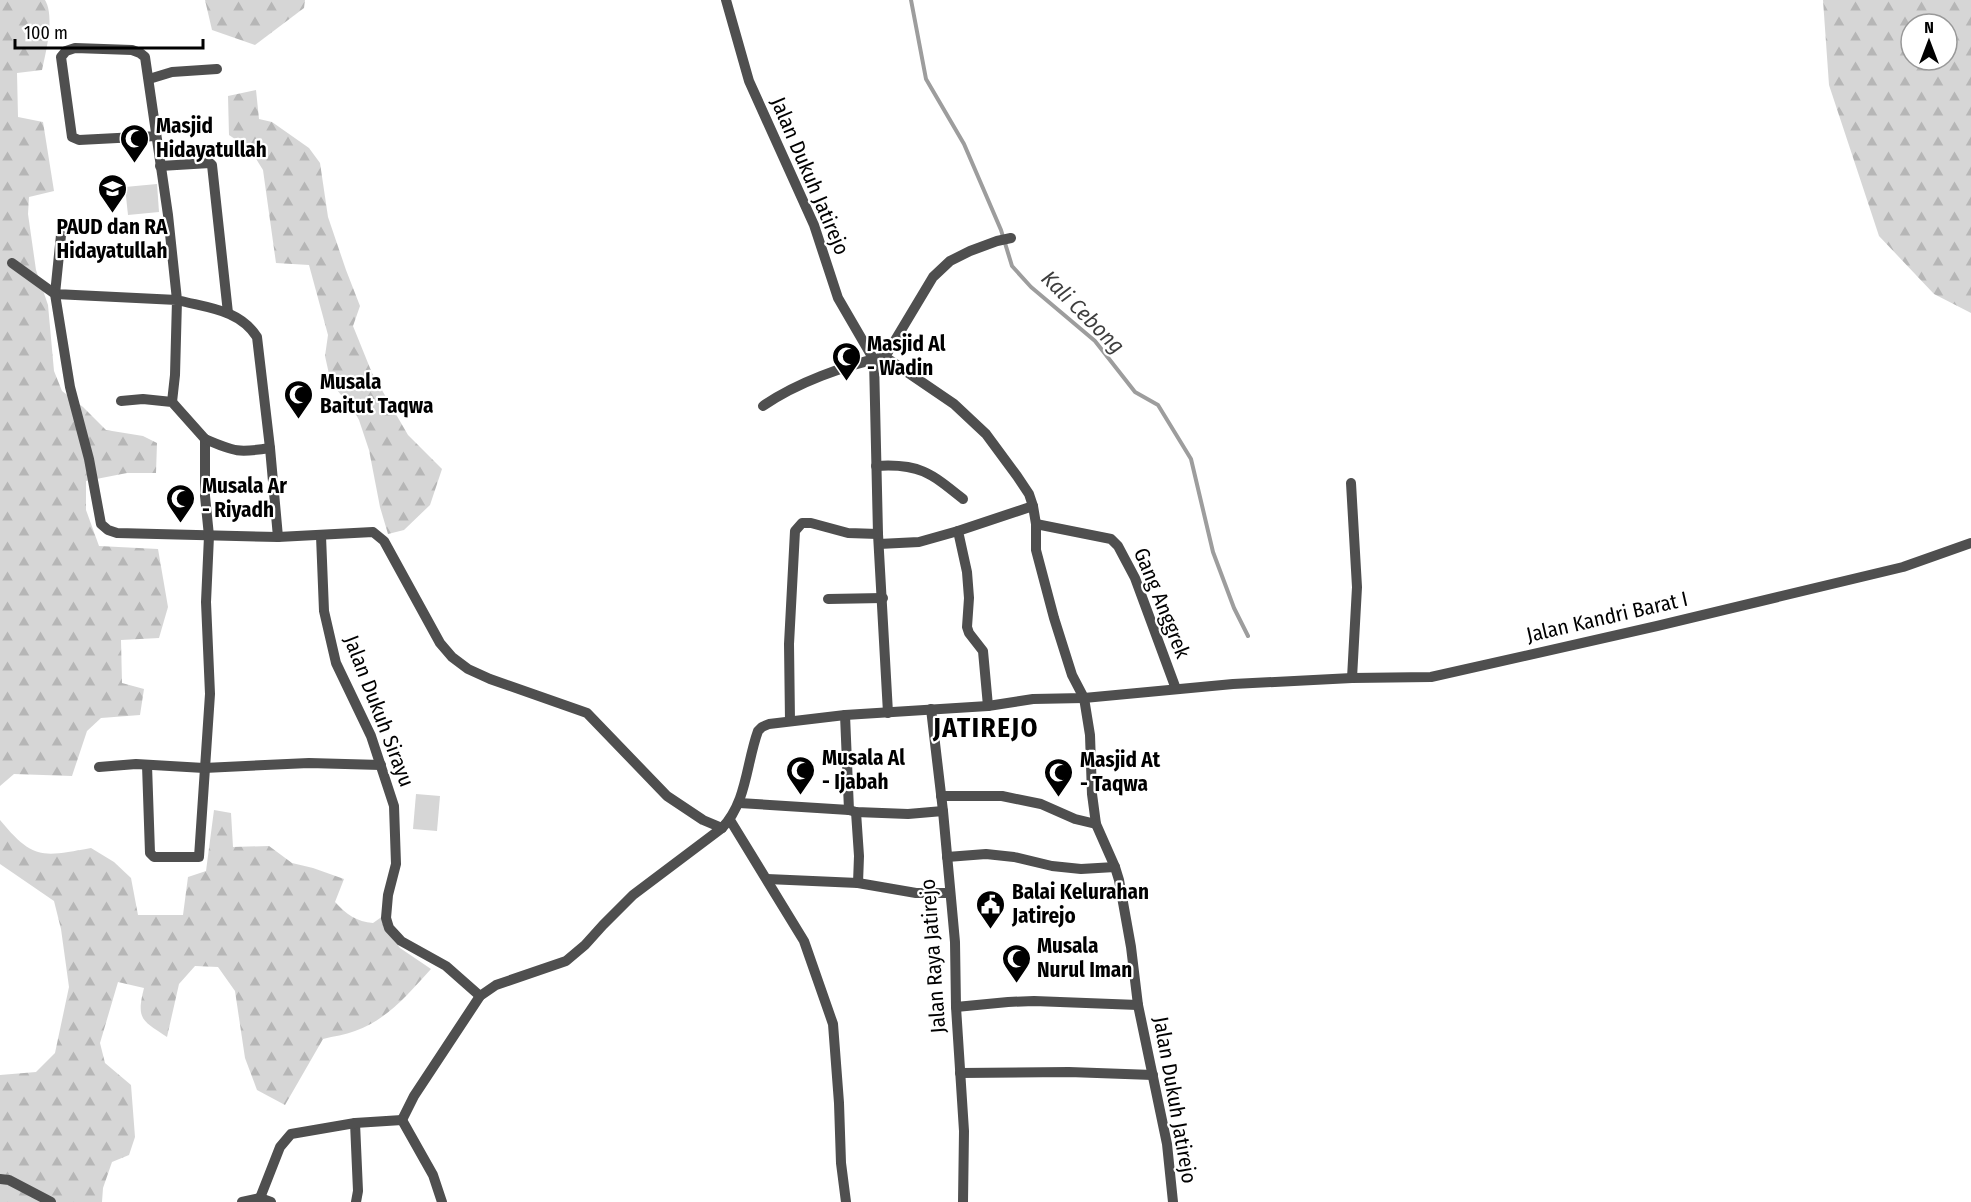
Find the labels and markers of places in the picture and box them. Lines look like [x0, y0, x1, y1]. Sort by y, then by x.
place label: Masjid Hidayatullah [156, 113, 267, 163]
mosque icon: Masjid Hidayatullah [119, 122, 151, 164]
school or university icon: PAUD dan RA Hidayatullah [96, 172, 128, 214]
place label: PAUD dan RA Hidayatullah [56, 214, 168, 264]
place label: Masjid Al - Wadin [867, 331, 946, 381]
mosque icon: Masjid Al - Wadin [830, 340, 862, 382]
place label: Musala Baitut Taqwa [320, 369, 433, 419]
mosque icon: Musala Baitut Taqwa [283, 378, 315, 420]
place label: Musala Ar - Riyadh [202, 473, 287, 523]
mosque icon: Musala Ar - Riyadh [165, 482, 197, 524]
place label: Musala Al - Ijabah [822, 745, 905, 795]
place label: Masjid At - Taqwa [1080, 747, 1161, 797]
mosque icon: Musala Al - Ijabah [785, 754, 817, 796]
mosque icon: Masjid At - Taqwa [1043, 756, 1075, 798]
place label: Balai Kelurahan Jatirejo [1011, 879, 1149, 929]
public building icon: Balai Kelurahan Jatirejo [975, 888, 1007, 930]
place label: Musala Nurul Iman [1037, 933, 1132, 983]
mosque icon: Musala Nurul Iman [1000, 942, 1032, 984]

